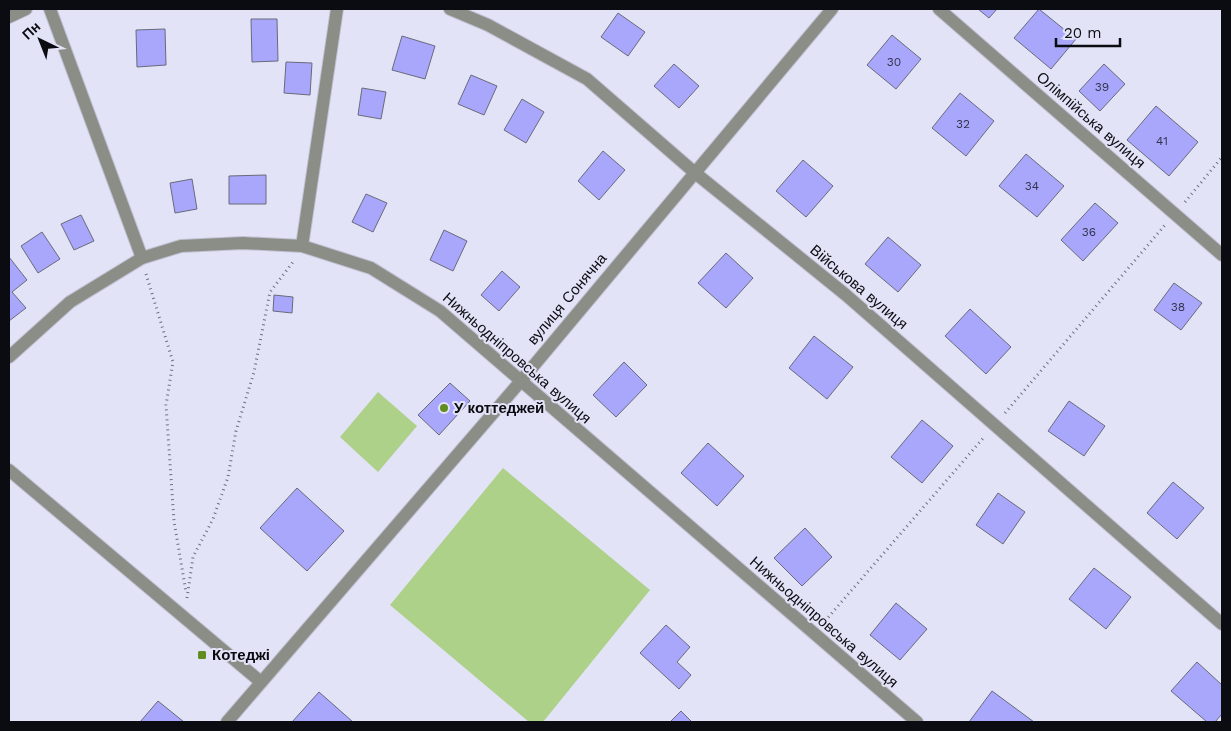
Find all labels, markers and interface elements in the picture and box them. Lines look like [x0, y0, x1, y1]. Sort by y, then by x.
north arrow [15, 15, 65, 65]
scale bar [1056, 15, 1120, 47]
text: Пн [19, 18, 43, 43]
text: 20 m [1064, 24, 1102, 42]
house number: 30 [887, 55, 901, 69]
street label: Олімпійська вулиця [1033, 68, 1149, 172]
house number: 39 [1095, 80, 1109, 94]
house number: 32 [956, 117, 970, 131]
house number: 41 [1156, 134, 1168, 148]
house number: 34 [1025, 179, 1039, 193]
house number: 36 [1082, 225, 1096, 239]
street label: Військова вулиця [806, 241, 912, 333]
street label: вулиця Сонячна [524, 249, 611, 348]
street label: Нижньодніпровська вулиця [439, 289, 595, 427]
house number: 38 [1171, 300, 1185, 314]
place label: У коттеджей [454, 399, 544, 417]
marker: У коттеджей [438, 402, 450, 414]
street label: Нижньодніпровська вулиця [746, 553, 902, 691]
place label: Котеджі [212, 646, 270, 664]
marker: Котеджі [196, 649, 208, 661]

